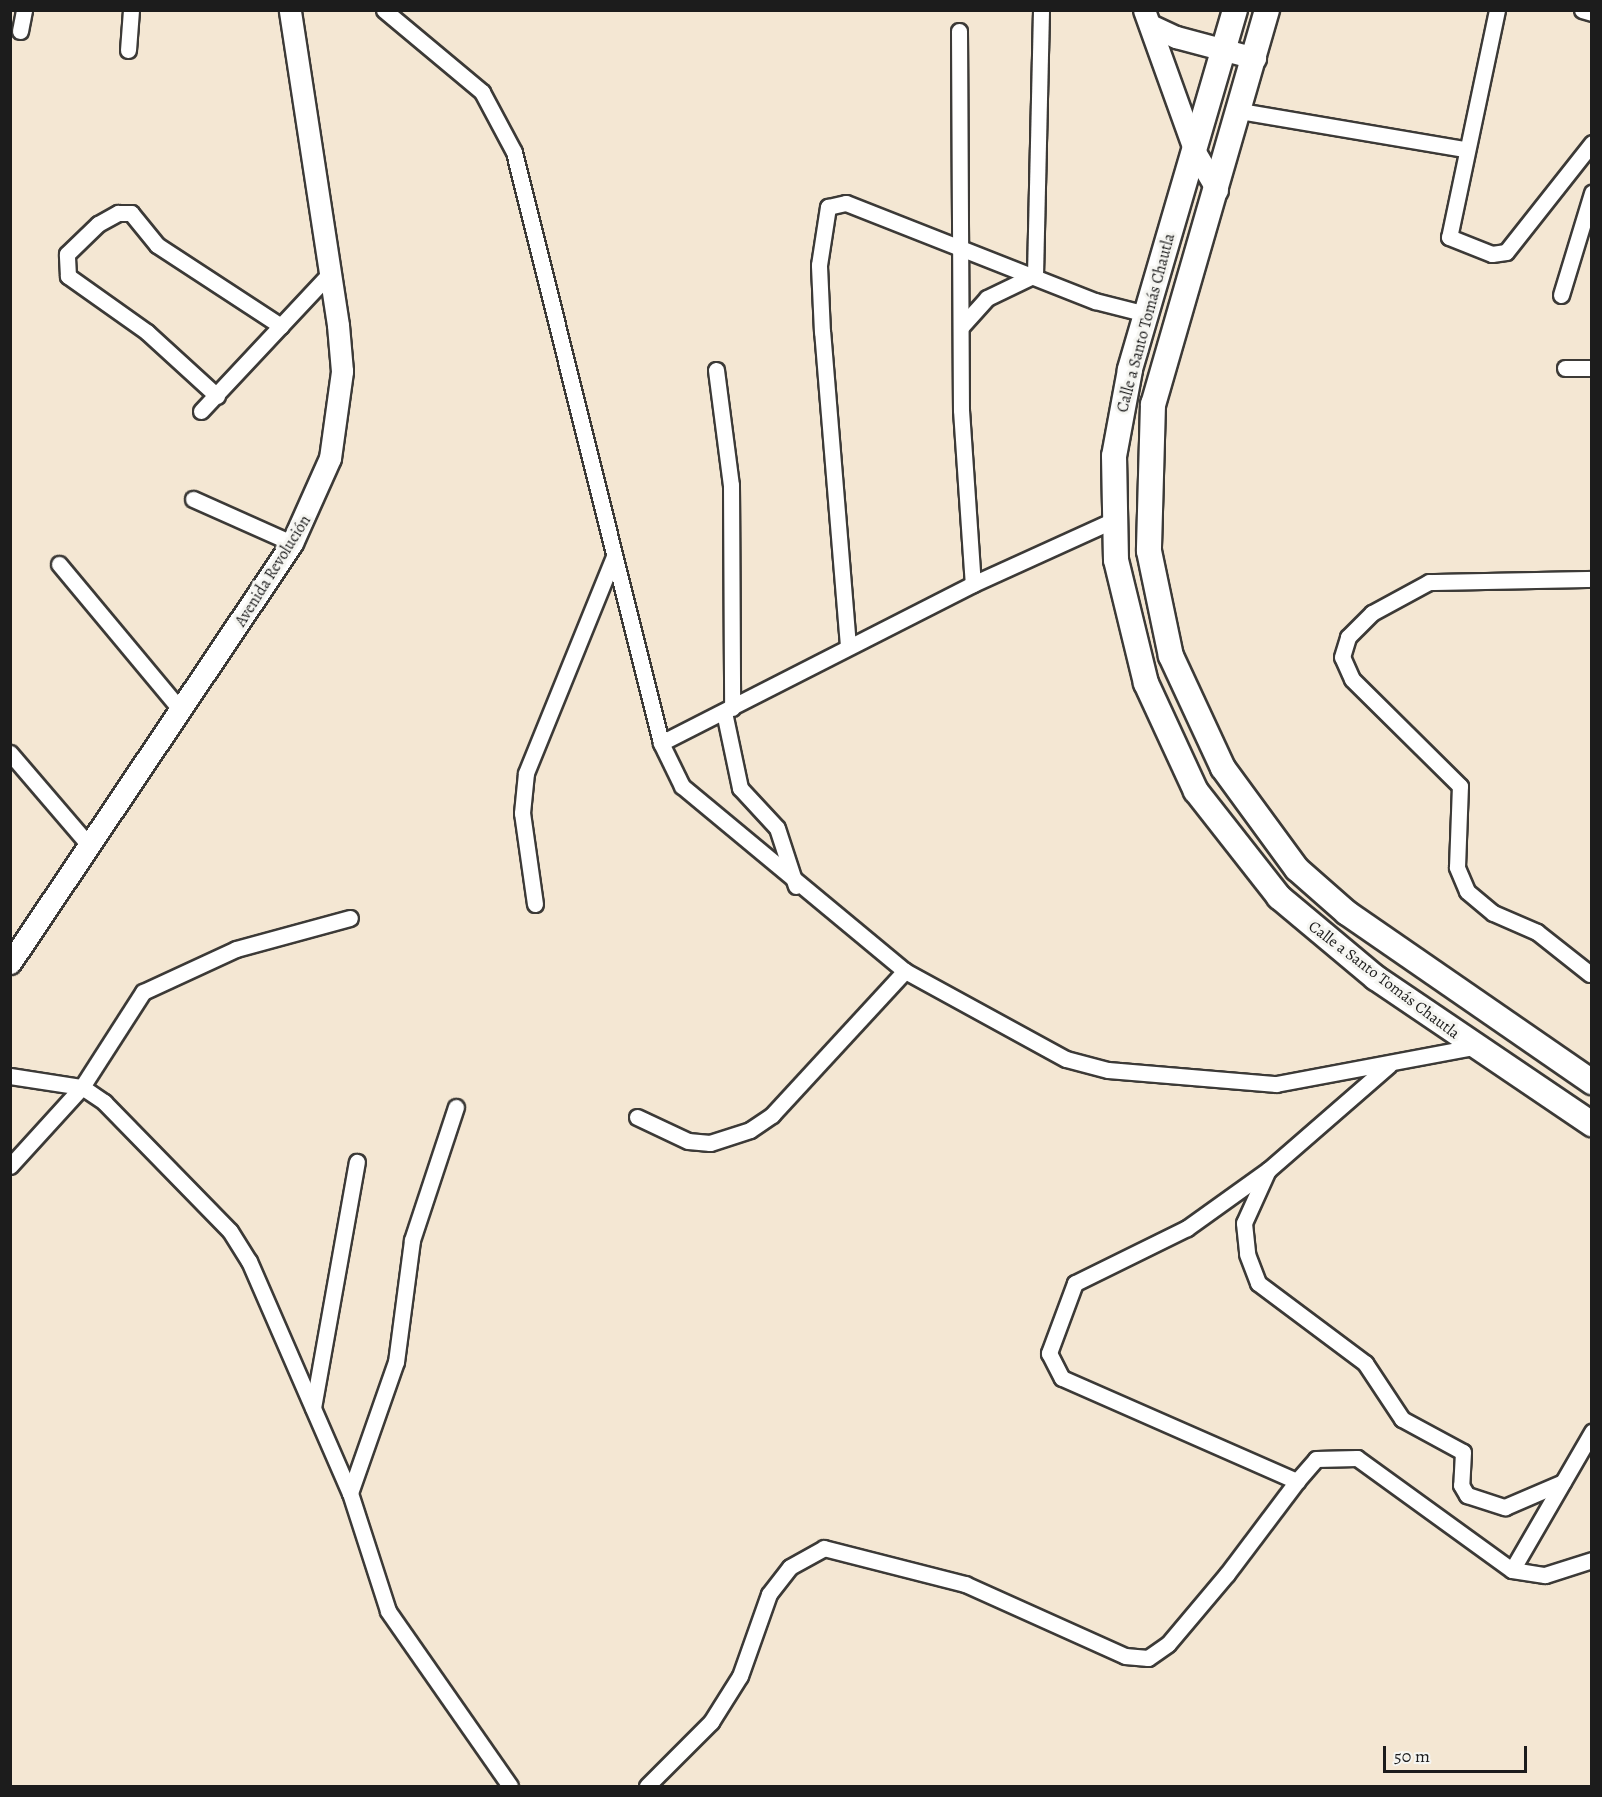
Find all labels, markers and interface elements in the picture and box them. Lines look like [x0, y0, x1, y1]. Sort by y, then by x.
street label: Calle a Santo Tomás Chautla [1113, 231, 1179, 415]
street label: Avenida Revolución [231, 512, 315, 630]
street label: Calle a Santo Tomás Chautla [1305, 917, 1463, 1043]
scale bar [1386, 1734, 1530, 1772]
text: 50 m [1394, 1744, 1430, 1768]

